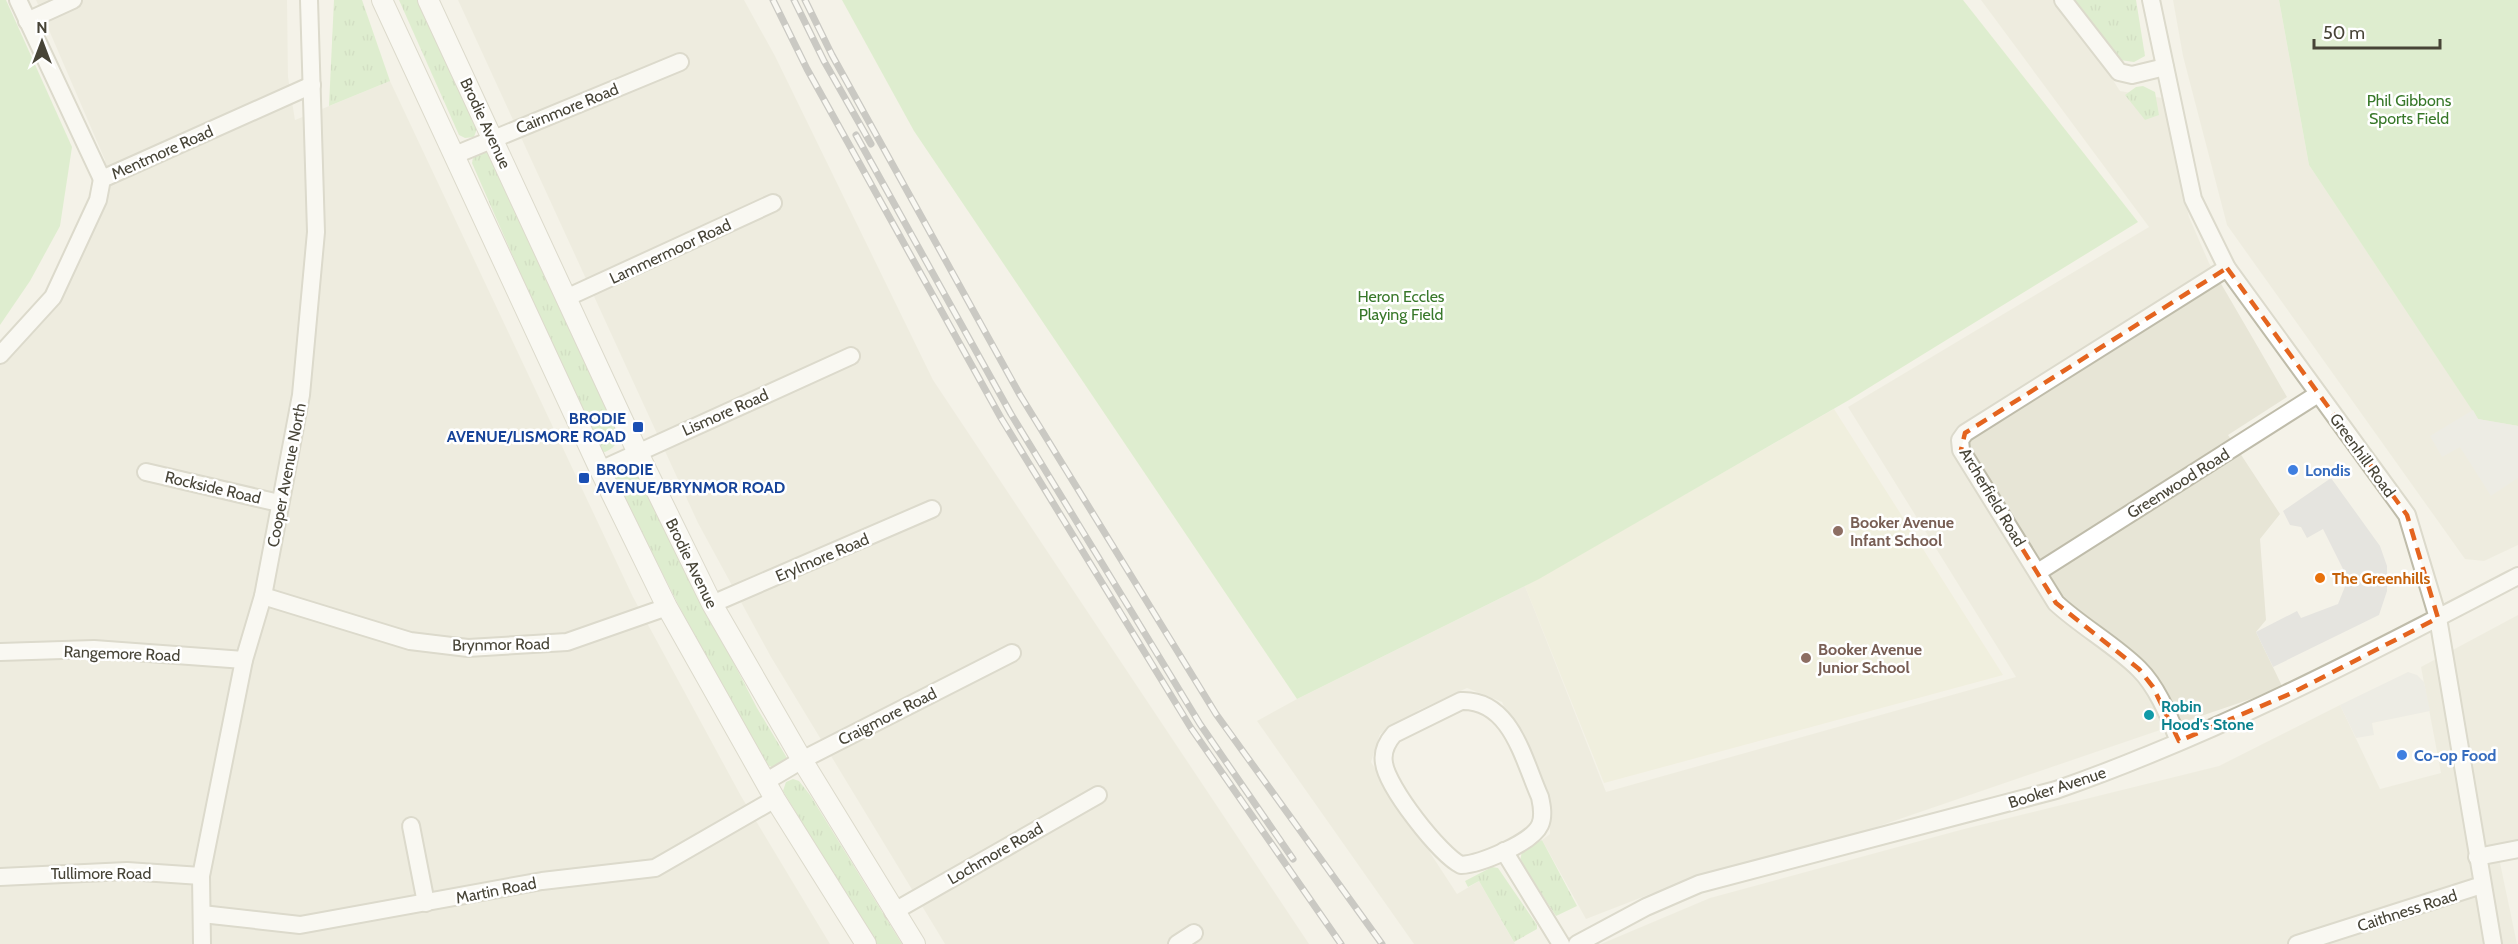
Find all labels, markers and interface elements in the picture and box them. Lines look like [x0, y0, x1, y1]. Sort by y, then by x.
north arrow [12, 12, 72, 72]
scale bar [2314, 12, 2440, 50]
text: N [36, 18, 48, 37]
text: 50 m [2323, 22, 2365, 44]
street label: Brodie Avenue [456, 75, 515, 172]
street label: Cairnmore Road [513, 79, 621, 138]
park label: Phil Gibbons Sports Field [2367, 91, 2452, 128]
street label: Mentmore Road [108, 122, 216, 183]
street label: Lammermoor Road [606, 215, 734, 288]
park label: Heron Eccles Playing Field [1358, 287, 1445, 324]
street label: Lismore Road [679, 385, 771, 440]
street label: Cooper Avenue North [263, 401, 310, 549]
place label: BRODIE AVENUE/LISMORE ROAD [447, 409, 626, 446]
street label: Greenhill Road [2326, 410, 2399, 501]
marker: BRODIE AVENUE/LISMORE ROAD [631, 420, 645, 434]
street label: Greenwood Road [2124, 444, 2233, 522]
street label: Archerfield Road [1956, 445, 2029, 550]
place label: BRODIE AVENUE/BRYNMOR ROAD [596, 460, 785, 497]
place label: Londis [2305, 461, 2351, 480]
marker: Londis [2286, 463, 2300, 477]
street label: Rockside Road [163, 467, 263, 508]
marker: BRODIE AVENUE/BRYNMOR ROAD [577, 471, 591, 485]
place label: Booker Avenue Infant School [1850, 513, 1954, 550]
street label: Brodie Avenue [662, 515, 722, 611]
marker: Booker Avenue Infant School [1831, 524, 1845, 538]
street label: Erylmore Road [773, 529, 872, 586]
place label: The Greenhills [2332, 569, 2430, 588]
marker: The Greenhills [2313, 571, 2327, 585]
street label: Brynmor Road [452, 634, 550, 655]
place label: Booker Avenue Junior School [1817, 640, 1922, 677]
street label: Rangemore Road [63, 642, 181, 665]
marker: Booker Avenue Junior School [1799, 651, 1813, 665]
street label: Craigmore Road [835, 683, 940, 749]
place label: Robin Hood's Stone [2161, 697, 2254, 734]
marker: Robin Hood's Stone [2142, 708, 2156, 722]
place label: Co-op Food [2414, 746, 2496, 765]
marker: Co-op Food [2395, 748, 2409, 762]
street label: Booker Avenue [2006, 763, 2108, 812]
street label: Lochmore Road [944, 819, 1046, 888]
street label: Tullimore Road [51, 864, 151, 883]
street label: Martin Road [454, 873, 538, 908]
street label: Caithness Road [2355, 885, 2459, 936]

